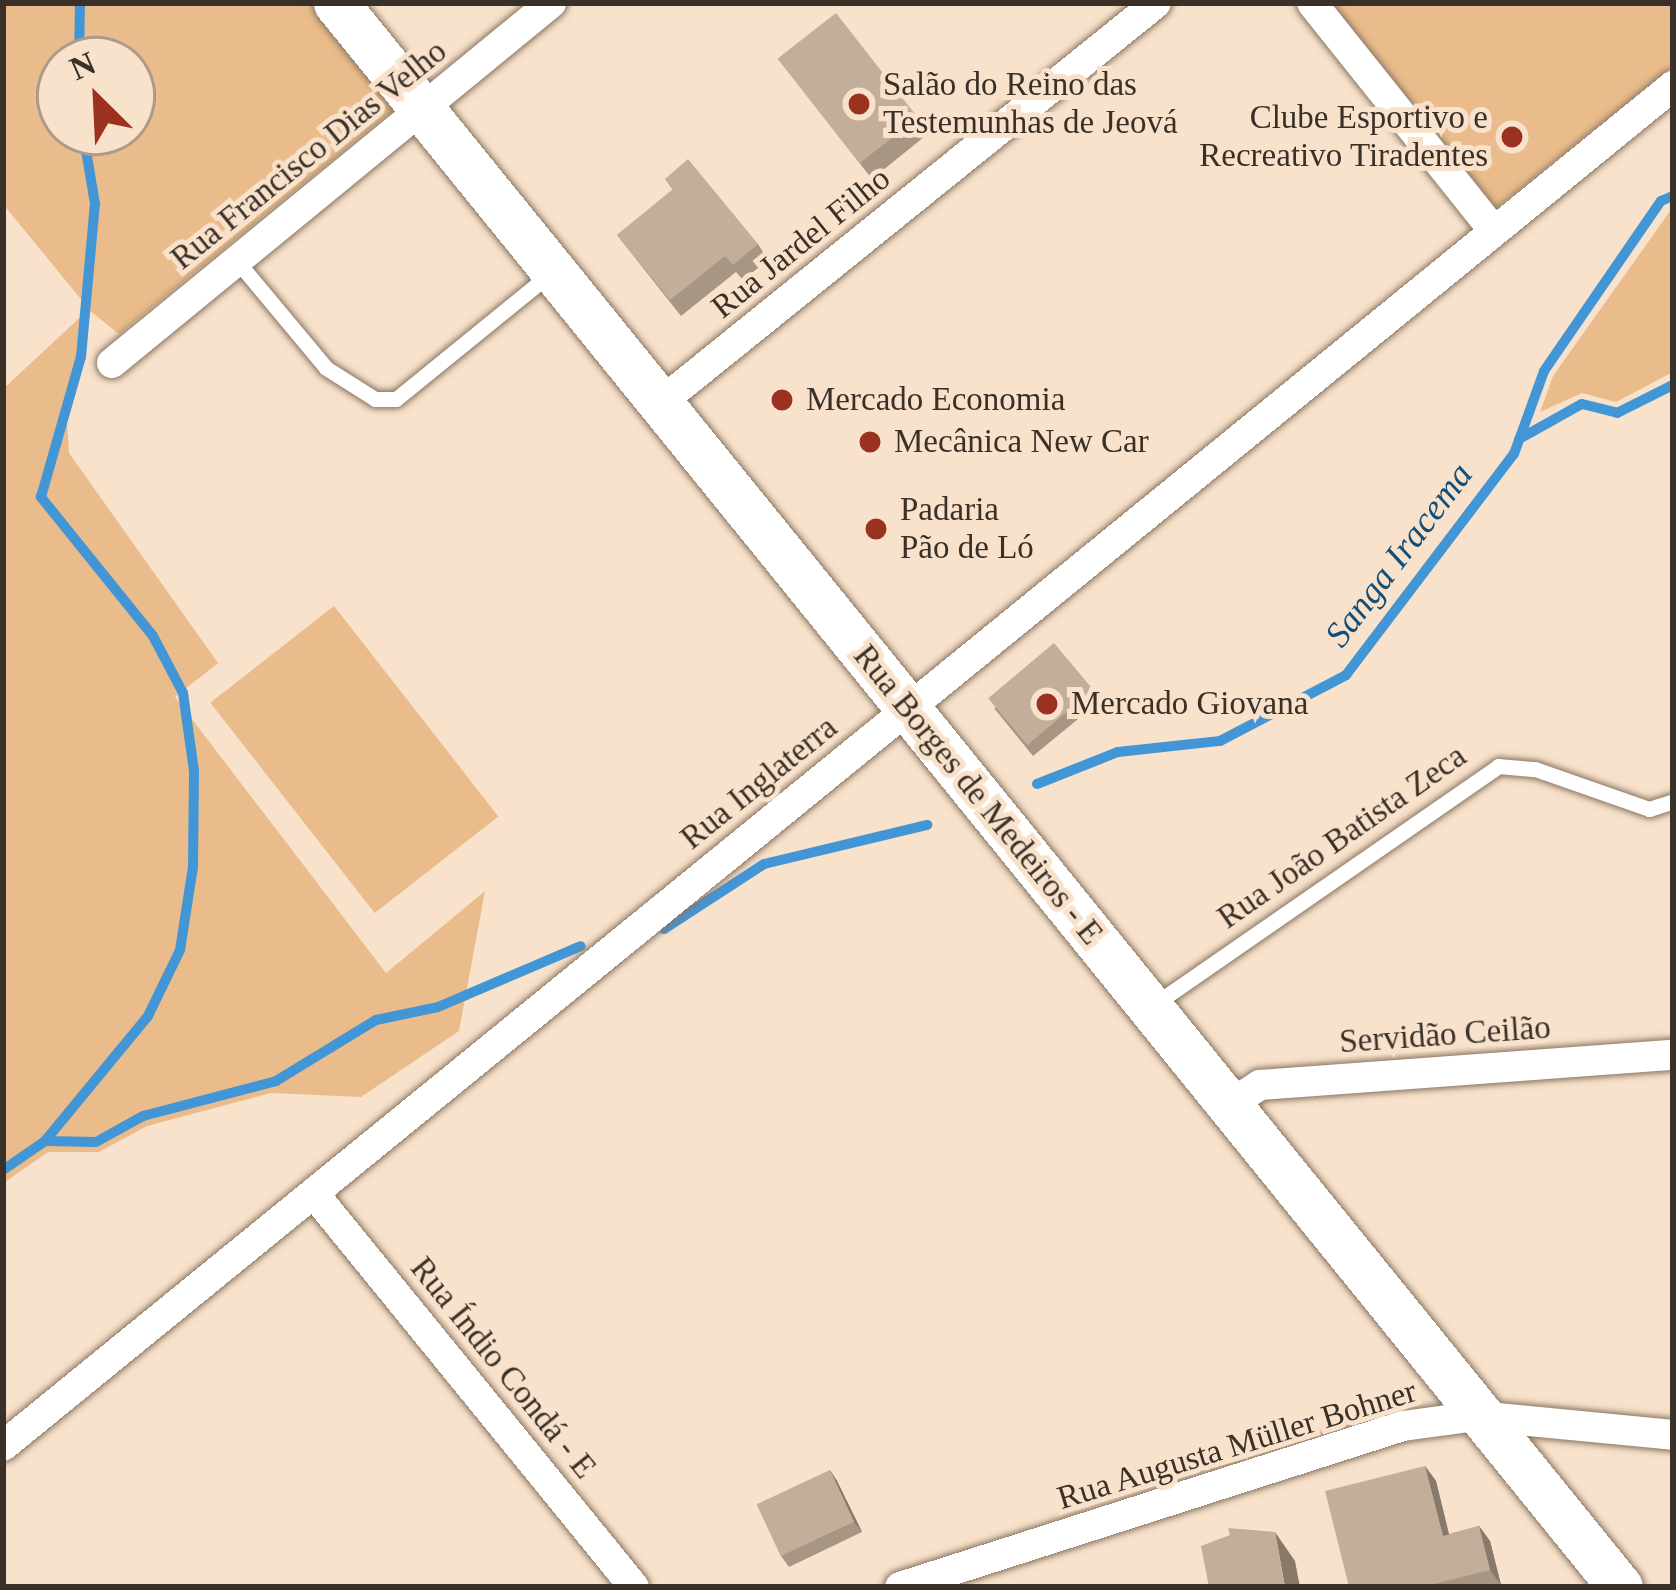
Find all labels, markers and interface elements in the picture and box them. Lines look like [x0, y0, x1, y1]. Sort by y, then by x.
street label: Rua Francisco Dias Velho [163, 31, 455, 279]
north arrow [36, 36, 156, 156]
text: N [64, 45, 101, 87]
place label: Salão do Reino das Testemunhas de Jeová [883, 65, 1178, 143]
marker: Salão do Reino das Testemunhas de Jeová [846, 91, 872, 117]
place label: Clube Esportivo e Recreativo Tiradentes [1199, 98, 1488, 176]
marker: Clube Esportivo e Recreativo Tiradentes [1499, 124, 1525, 150]
street label: Rua Jardel Filho [704, 159, 898, 327]
place label: Mercado Economia [806, 380, 1065, 420]
marker: Mercado Economia [769, 387, 795, 413]
place label: Mecânica New Car [894, 422, 1149, 462]
marker: Mecânica New Car [857, 429, 883, 455]
water label: Sanga Iracema [1316, 455, 1482, 655]
place label: Padaria Pão de Ló [900, 490, 1034, 568]
marker: Padaria Pão de Ló [863, 516, 889, 542]
street label: Rua Borges de Medeiros - E [845, 637, 1111, 953]
place label: Mercado Giovana [1071, 684, 1308, 724]
marker: Mercado Giovana [1034, 691, 1060, 717]
street label: Rua Inglaterra [673, 708, 845, 858]
street label: Rua João Batista Zeca [1210, 736, 1474, 938]
street label: Servidão Ceilão [1338, 1008, 1552, 1062]
street label: Rua Índio Condá - E [402, 1249, 604, 1487]
street label: Rua Augusta Müller Bohner [1052, 1371, 1422, 1519]

